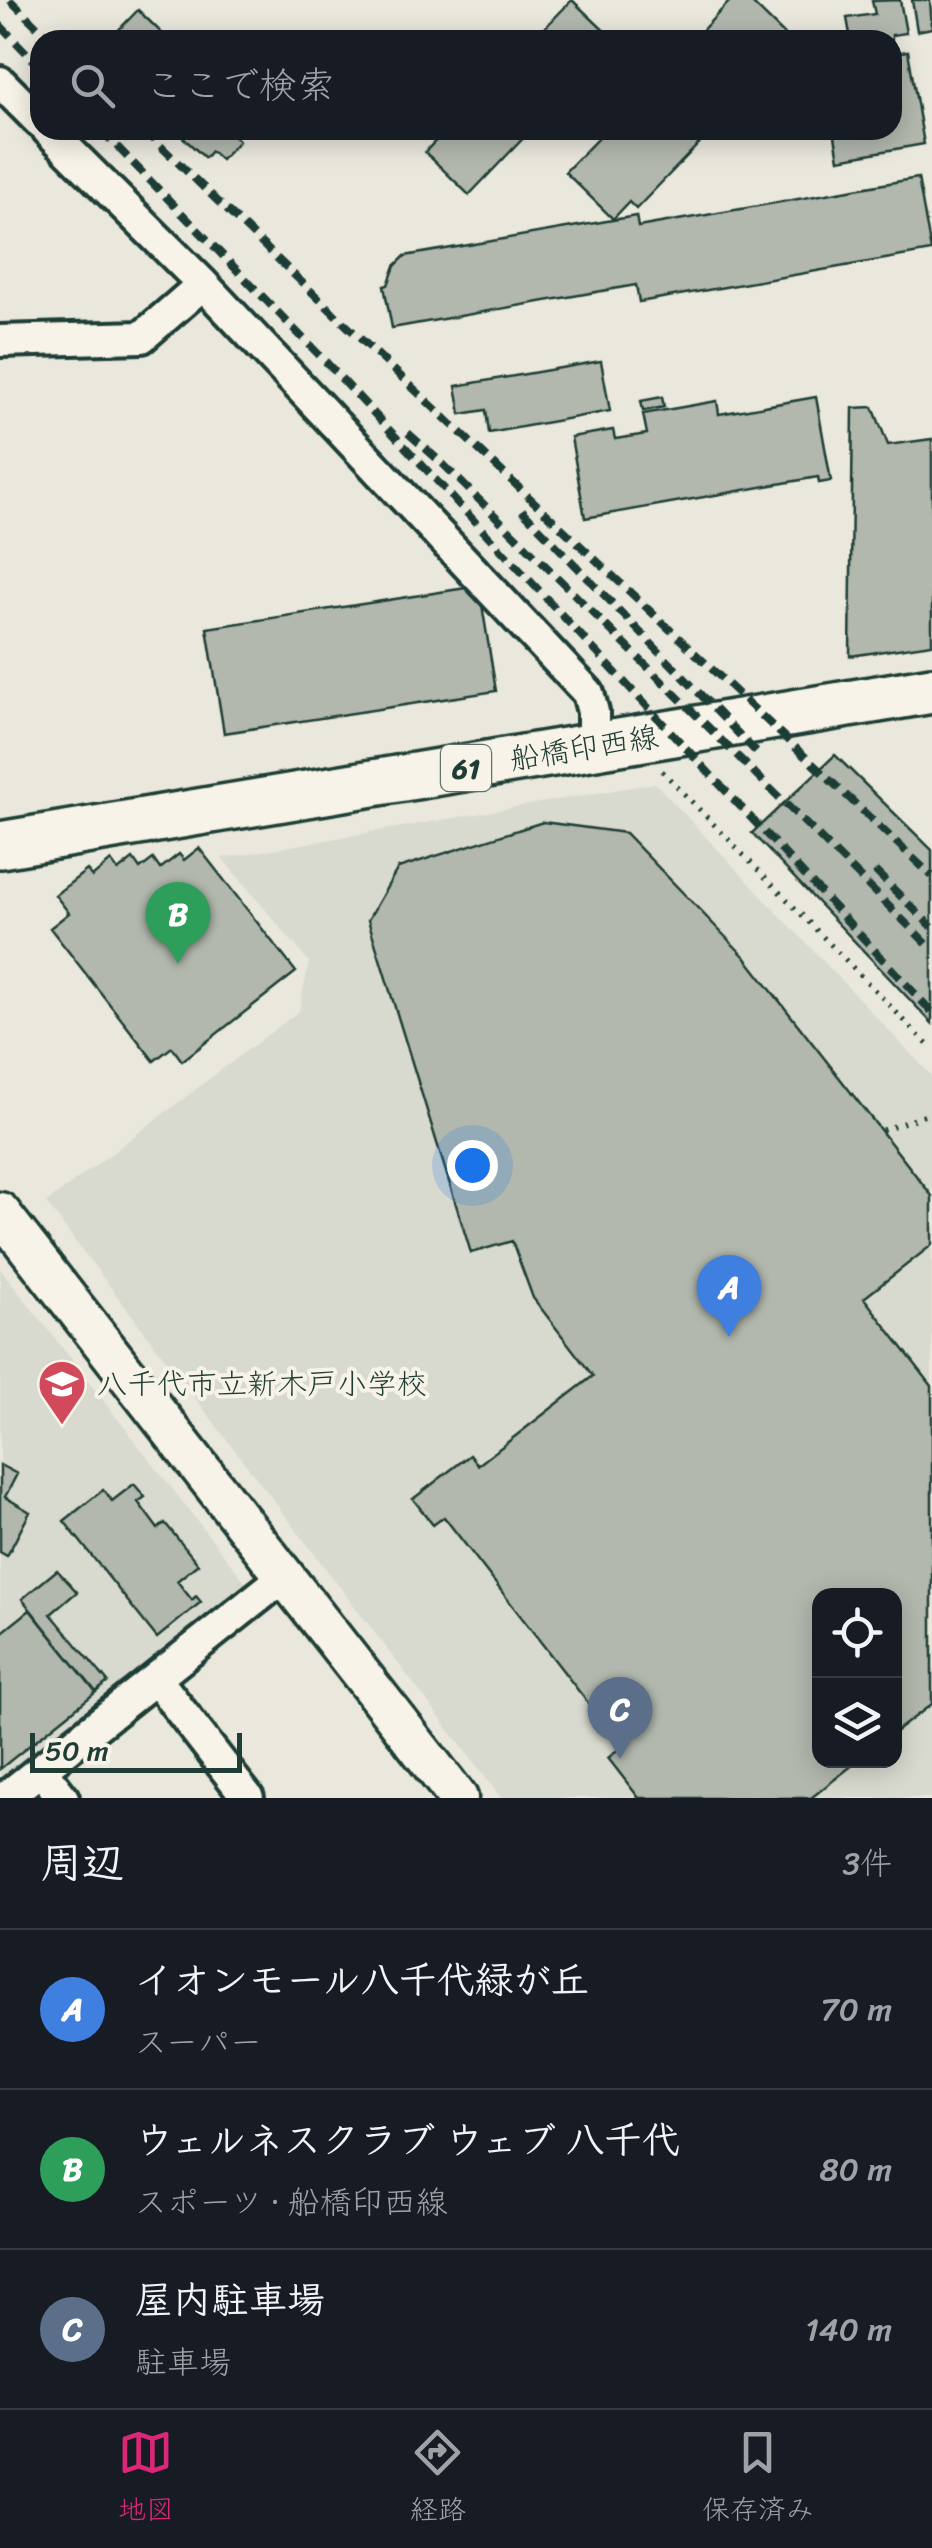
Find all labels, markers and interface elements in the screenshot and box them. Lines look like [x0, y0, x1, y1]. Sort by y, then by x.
search box [30, 30, 902, 140]
text: ここで検索 [145, 52, 335, 119]
icon: search [65, 58, 120, 113]
street label: 船橋印西線 [506, 710, 662, 786]
road number: 61 [441, 745, 491, 791]
pin: B [146, 882, 210, 964]
your location [447, 1140, 498, 1191]
pin: A [696, 1254, 762, 1337]
place label: 八千代市立新木戸小学校 [97, 1357, 427, 1411]
school or university icon: 八千代市立新木戸小学校 [36, 1358, 88, 1426]
map controls [812, 1588, 902, 1768]
button: locate [812, 1588, 902, 1678]
pin: C [588, 1676, 652, 1759]
button: layers [812, 1678, 902, 1768]
text: 50 m [45, 1726, 109, 1775]
scale bar [30, 1728, 242, 1772]
text: 周辺 [40, 1826, 124, 1900]
text: 3件 [842, 1835, 892, 1892]
text: イオンモール八千代緑が丘 [135, 1947, 589, 2014]
text: A [62, 1981, 83, 2038]
text: 70 m [821, 1981, 892, 2038]
text: スーパー [135, 2014, 262, 2071]
text: ウェルネスクラブ ウェブ 八千代 [135, 2107, 680, 2174]
text: B [62, 2141, 83, 2198]
text: 80 m [820, 2141, 892, 2198]
text: スポーツ · 船橋印西線 [135, 2174, 448, 2231]
text: 屋内駐車場 [135, 2267, 325, 2334]
text: C [63, 2301, 82, 2358]
text: 140 m [805, 2301, 892, 2358]
text: 駐車場 [135, 2334, 231, 2391]
tab: 地図 [118, 2425, 174, 2534]
tab: 経路 [410, 2425, 466, 2534]
tab: 保存済み [702, 2425, 814, 2534]

